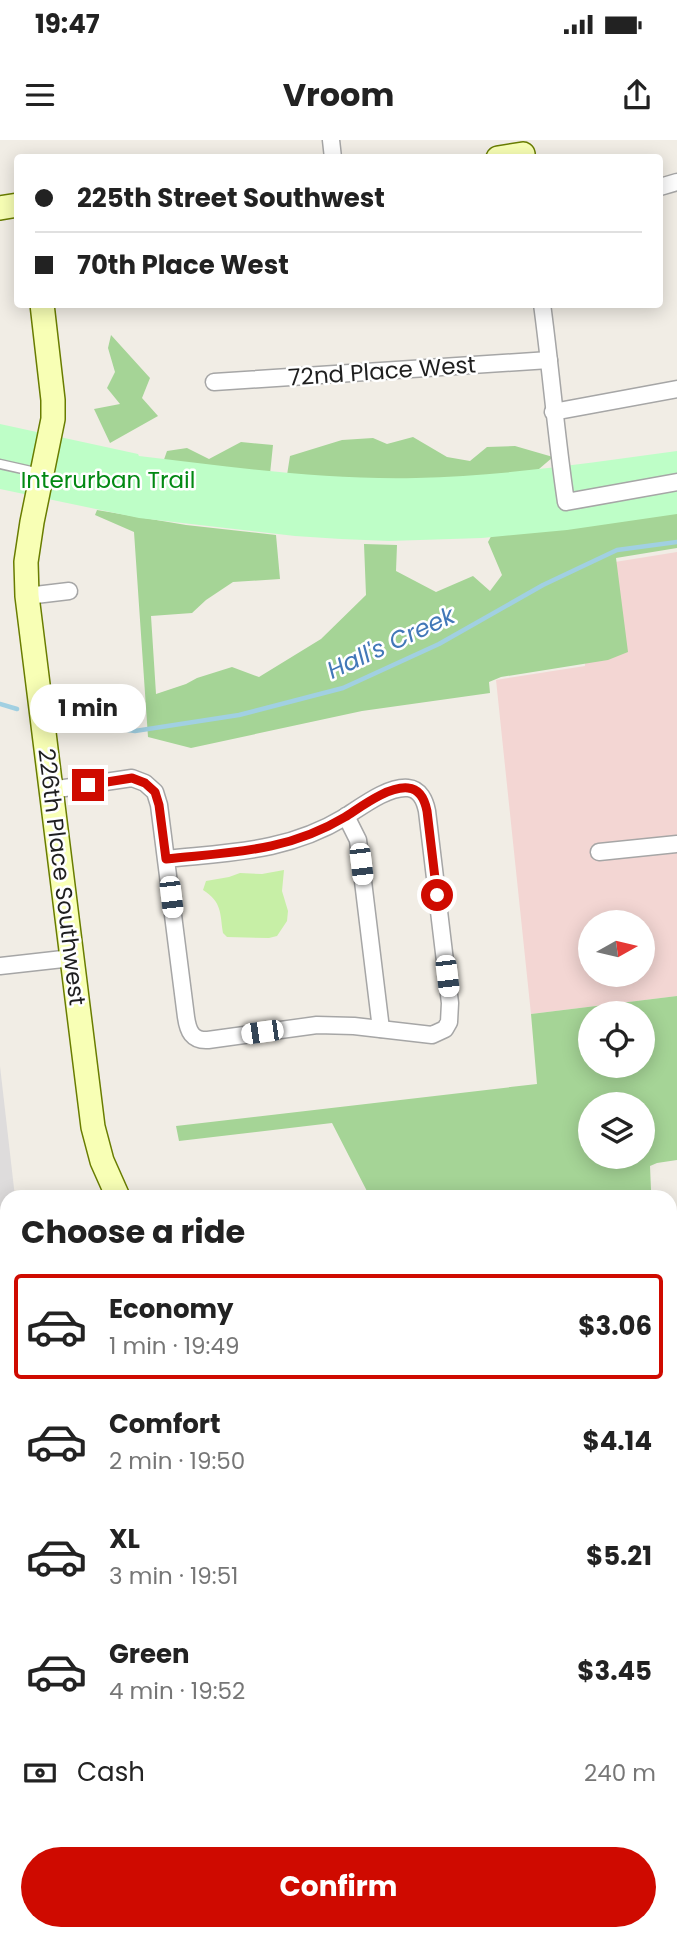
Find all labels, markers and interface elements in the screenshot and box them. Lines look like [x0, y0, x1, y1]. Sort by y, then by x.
text: 19:47 [35, 6, 100, 42]
text: Vroom [283, 72, 394, 117]
icon: menu [21, 76, 59, 114]
icon: share [618, 76, 656, 114]
text: 225th Street Southwest [77, 180, 385, 216]
text: 70th Place West [77, 247, 289, 283]
street label: 72nd Place West [287, 348, 477, 394]
park label: Interurban Trail [21, 464, 195, 496]
water label: Hall's Creek [321, 598, 462, 687]
callout: 1 min [30, 684, 146, 732]
text: 1 min [58, 692, 118, 724]
street label: 226th Place Southwest [30, 747, 94, 1007]
route end [72, 769, 104, 801]
car [349, 842, 374, 886]
car [159, 875, 184, 919]
route start [421, 879, 453, 911]
north arrow [578, 910, 654, 987]
map controls [578, 910, 655, 1169]
car [435, 954, 460, 998]
button: locate [578, 1001, 655, 1078]
car [240, 1019, 285, 1045]
button: layers [578, 1092, 655, 1169]
text: Choose a ride [21, 1209, 245, 1254]
text: Economy [109, 1291, 233, 1327]
icon: car [25, 1295, 88, 1358]
text: $3.06 [578, 1308, 652, 1344]
text: 1 min · 19:49 [109, 1330, 239, 1362]
text: Comfort [109, 1406, 221, 1442]
icon: car [25, 1410, 88, 1473]
text: $4.14 [583, 1423, 652, 1459]
text: 2 min · 19:50 [109, 1445, 245, 1477]
text: XL [109, 1521, 140, 1557]
icon: car [25, 1525, 88, 1588]
text: $5.21 [586, 1538, 652, 1574]
text: 3 min · 19:51 [109, 1560, 238, 1592]
text: Green [109, 1636, 190, 1672]
icon: car [25, 1640, 88, 1703]
text: $3.45 [577, 1653, 652, 1689]
text: 4 min · 19:52 [109, 1675, 245, 1707]
icon: cash [21, 1754, 59, 1792]
text: Cash [77, 1754, 145, 1790]
text: 240 m [584, 1757, 656, 1789]
button: Confirm [21, 1847, 656, 1927]

